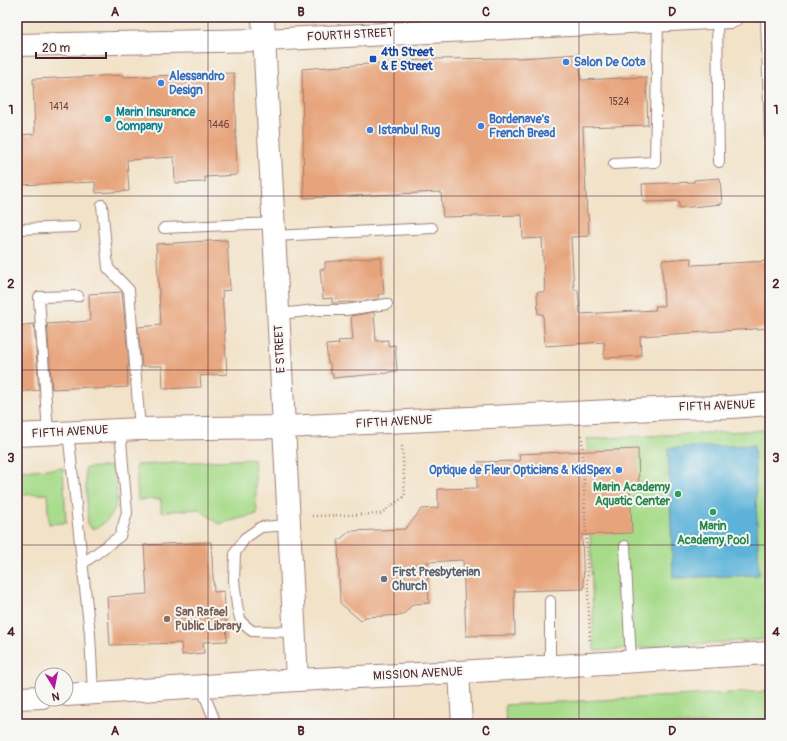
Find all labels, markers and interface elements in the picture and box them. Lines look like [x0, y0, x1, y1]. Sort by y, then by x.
text: A [111, 4, 120, 20]
text: B [297, 4, 305, 20]
text: C [482, 4, 490, 20]
text: D [668, 4, 676, 20]
street label: FOURTH STREET [306, 25, 394, 45]
scale bar [36, 34, 106, 60]
text: 20 m [42, 41, 71, 56]
place label: 4th Street & E Street [380, 45, 435, 74]
marker: 4th Street & E Street [368, 54, 378, 64]
place label: Salon De Cota [574, 55, 646, 70]
marker: Salon De Cota [561, 57, 571, 67]
place label: Alessandro Design [169, 69, 225, 98]
marker: Alessandro Design [156, 78, 166, 88]
house number: 1524 [609, 96, 630, 108]
house number: 1414 [49, 101, 69, 113]
text: 1 [8, 102, 14, 118]
text: 1 [773, 102, 779, 118]
place label: Marin Insurance Company [116, 105, 196, 134]
place label: Bordenave's French Bread [489, 112, 555, 141]
marker: Marin Insurance Company [103, 114, 113, 124]
house number: 1446 [208, 119, 230, 131]
marker: Bordenave's French Bread [476, 121, 486, 131]
place label: Istanbul Rug [378, 123, 440, 138]
marker: Istanbul Rug [365, 125, 375, 135]
text: 2 [7, 276, 15, 292]
text: 2 [772, 276, 780, 292]
street label: E STREET [271, 324, 289, 374]
street label: FIFTH AVENUE [678, 397, 756, 415]
street label: FIFTH AVENUE [355, 412, 433, 432]
street label: FIFTH AVENUE [31, 422, 109, 442]
text: 3 [7, 450, 15, 466]
text: 3 [772, 450, 780, 466]
place label: Optique de Fleur Opticians & KidSpex [429, 463, 611, 478]
marker: Optique de Fleur Opticians & KidSpex [614, 465, 624, 475]
place label: Marin Academy Aquatic Center [593, 480, 671, 509]
marker: Marin Academy Aquatic Center [673, 489, 683, 499]
marker: Marin Academy Pool [708, 507, 718, 517]
place label: Marin Academy Pool [677, 519, 749, 548]
place label: First Presbyterian Church [392, 565, 481, 594]
marker: First Presbyterian Church [379, 574, 389, 584]
place label: San Rafael Public Library [175, 605, 242, 634]
marker: San Rafael Public Library [162, 614, 172, 624]
text: 4 [7, 624, 15, 640]
text: 4 [772, 624, 780, 640]
street label: MISSION AVENUE [373, 664, 463, 684]
north arrow [34, 667, 74, 707]
text: N [50, 689, 60, 704]
text: A [111, 723, 120, 739]
text: B [297, 723, 305, 739]
text: C [482, 723, 490, 739]
text: D [668, 723, 676, 739]

